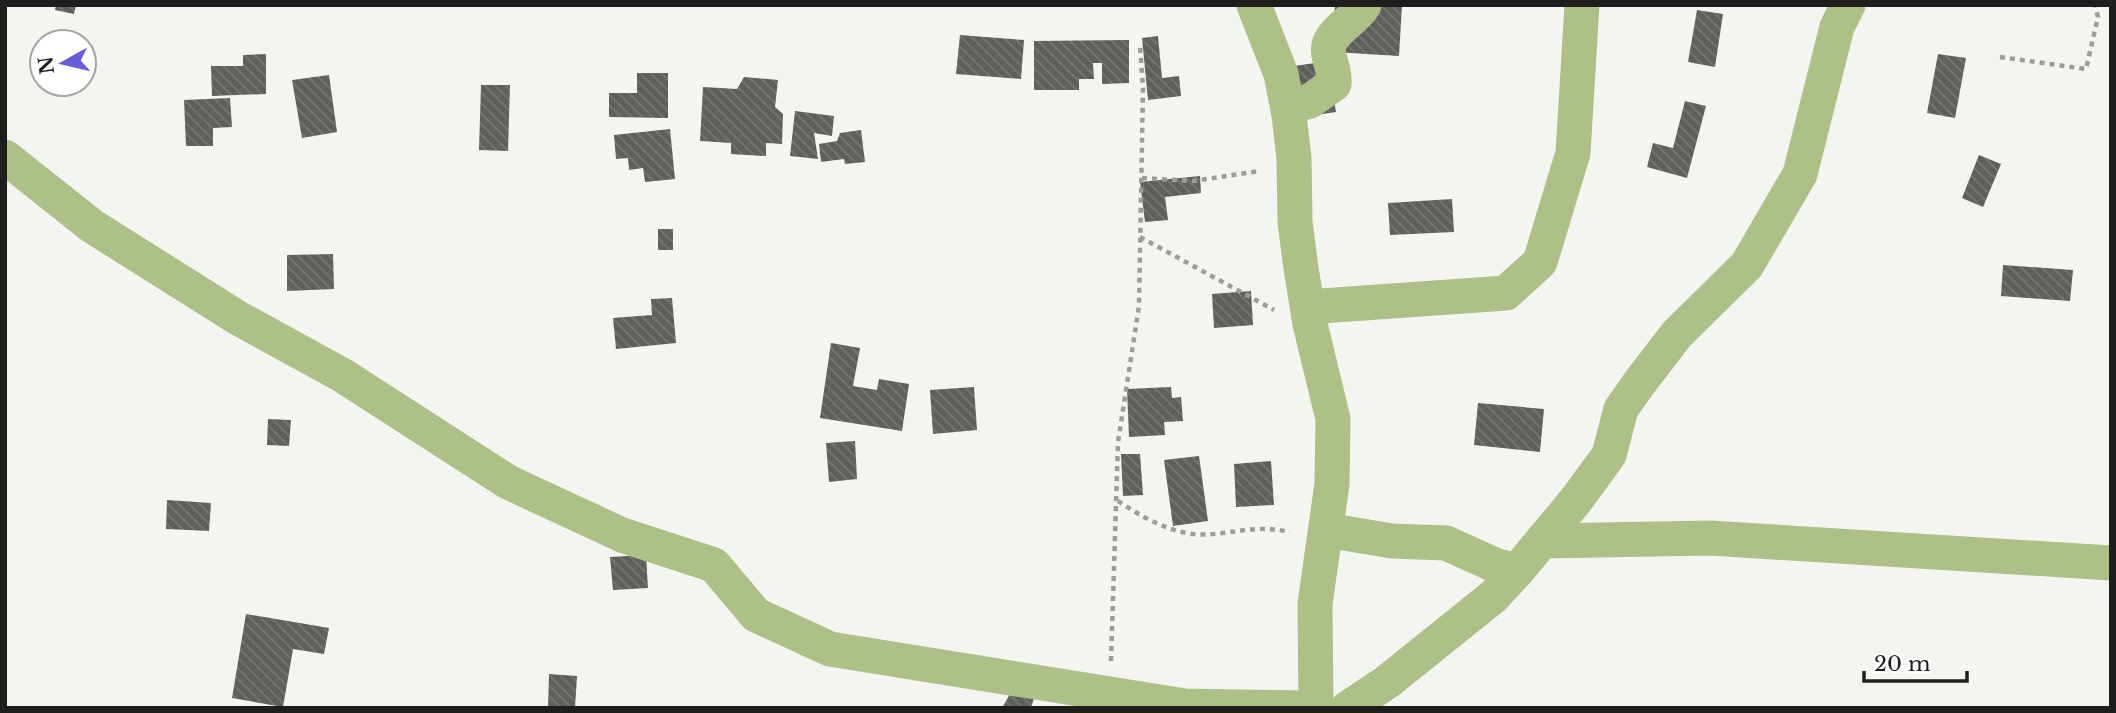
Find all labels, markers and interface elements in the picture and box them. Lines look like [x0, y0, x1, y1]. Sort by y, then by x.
north arrow [28, 28, 98, 98]
text: N [34, 55, 59, 76]
scale bar [1864, 640, 1967, 684]
text: 20 m [1874, 651, 1931, 677]

